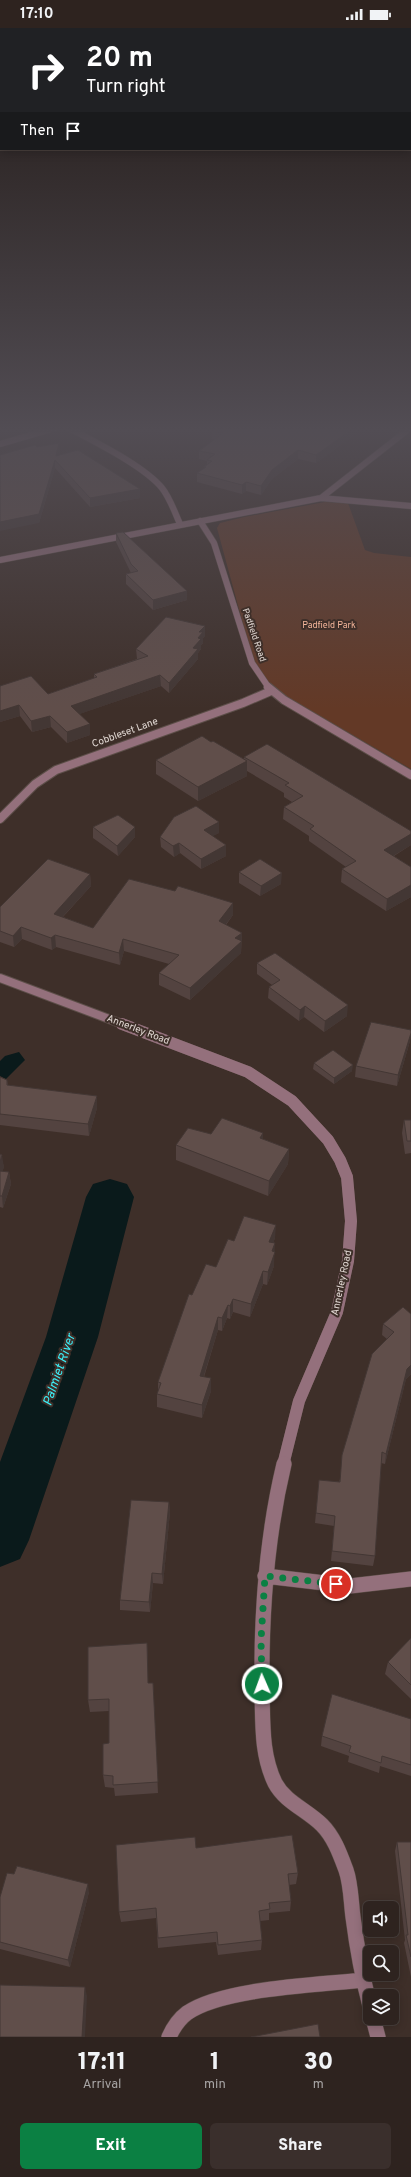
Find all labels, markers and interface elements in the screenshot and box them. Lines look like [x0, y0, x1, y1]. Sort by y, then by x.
text: 17:10 [20, 5, 54, 24]
text: 20 m [86, 41, 153, 77]
icon: right [20, 44, 72, 96]
text: Turn right [86, 76, 166, 99]
icon: arrive [62, 120, 84, 142]
text: Then [20, 122, 54, 141]
street label: Padfield Road [240, 607, 268, 663]
park label: Padfield Park [302, 620, 356, 631]
street label: Cobbleset Lane [90, 715, 160, 751]
street label: Annerley Road [105, 1012, 171, 1048]
street label: Annerley Road [329, 1249, 355, 1317]
water label: Palmiet River [40, 1331, 80, 1408]
pin [319, 1567, 353, 1601]
icon: arrive [325, 1573, 347, 1595]
position arrow [241, 1663, 283, 1705]
map controls [363, 1901, 399, 2025]
button: sound [363, 1901, 399, 1937]
button: search [363, 1945, 399, 1981]
button: layers [363, 1989, 399, 2025]
text: 17:11 [78, 2048, 126, 2078]
text: 1 [210, 2048, 220, 2078]
text: 30 [303, 2048, 333, 2078]
text: Arrival [83, 2077, 121, 2093]
text: min [204, 2077, 226, 2093]
text: m [313, 2077, 324, 2093]
button: Exit [20, 2123, 202, 2169]
button: Share [210, 2123, 391, 2169]

